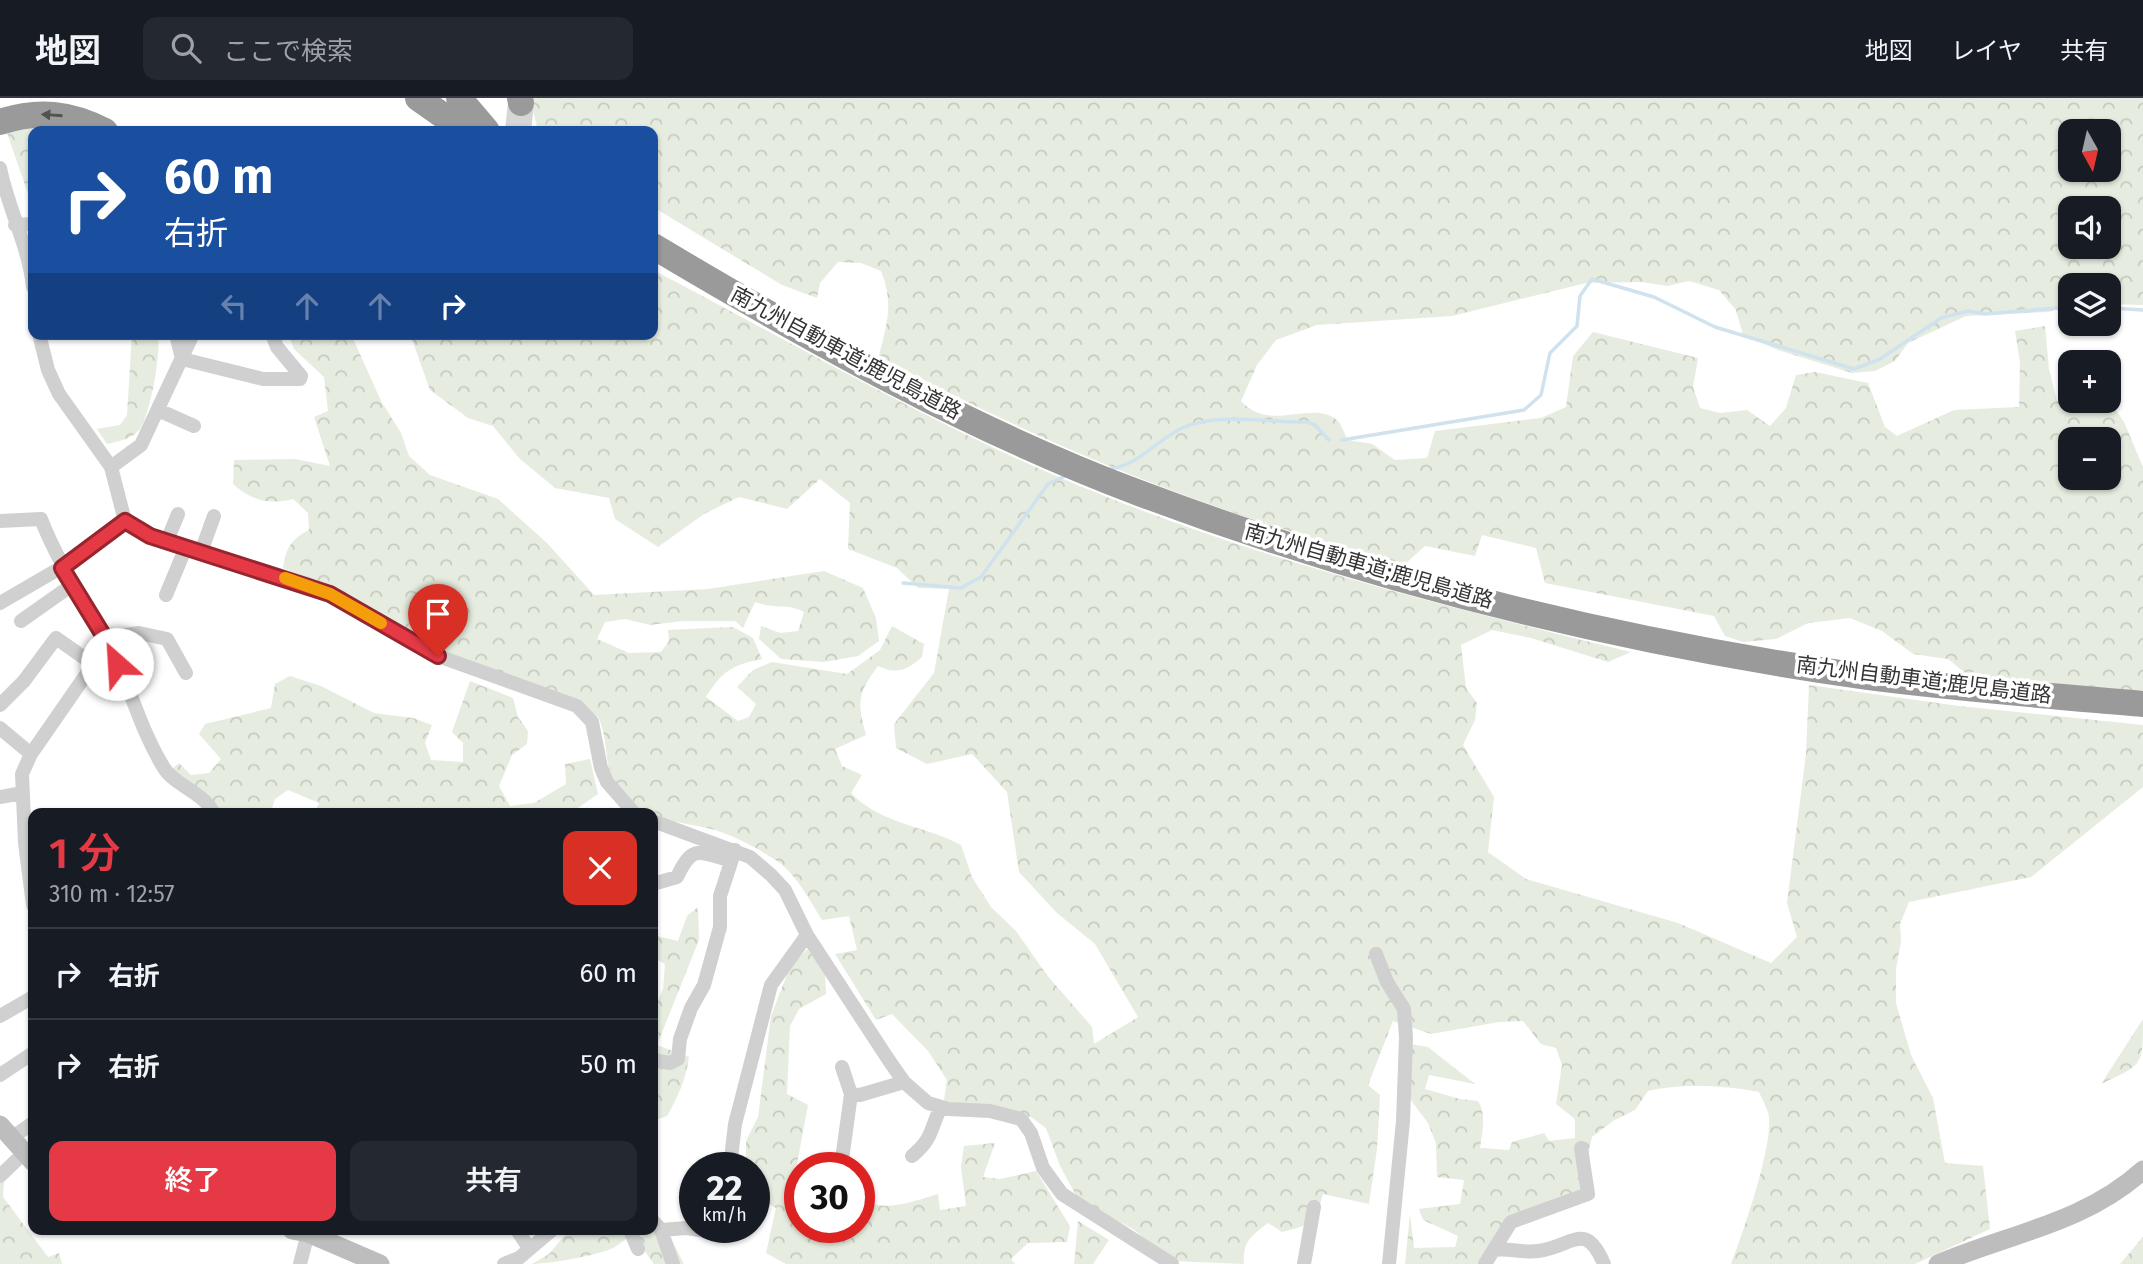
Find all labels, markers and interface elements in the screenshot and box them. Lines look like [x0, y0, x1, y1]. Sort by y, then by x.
search box [143, 17, 633, 80]
icon: search [167, 29, 205, 67]
text: 地図 [35, 31, 101, 71]
text: ここで検索 [223, 36, 353, 67]
text: 地図 [1865, 37, 1913, 65]
text: レイヤ [1951, 37, 2022, 65]
text: 共有 [2060, 37, 2108, 65]
one-way arrow [41, 109, 63, 120]
north arrow [2058, 119, 2121, 182]
map controls [2058, 119, 2121, 490]
text: 60 m [164, 147, 273, 206]
icon: right [49, 154, 140, 245]
button: sound [2058, 196, 2121, 259]
text: 右折 [164, 214, 228, 252]
button: layers [2058, 273, 2121, 336]
street label: 南九州自動車道;鹿児島道路 [726, 281, 966, 425]
icon: left [215, 287, 253, 325]
icon: ahead [288, 287, 326, 325]
icon: ahead [361, 287, 399, 325]
icon: right [434, 287, 472, 325]
button: + [2058, 350, 2121, 413]
button: − [2058, 427, 2121, 490]
street label: 南九州自動車道;鹿児島道路 [1242, 518, 1496, 614]
pin [408, 584, 468, 656]
icon: arrive [419, 595, 457, 633]
position arrow [80, 627, 154, 701]
street label: 南九州自動車道;鹿児島道路 [1795, 651, 2053, 709]
text: 1 分 [49, 829, 120, 879]
button: close [563, 831, 637, 905]
text: 310 m · 12:57 [49, 880, 174, 908]
icon: right [49, 955, 87, 993]
text: 60 m [579, 958, 637, 989]
text: 右折 [108, 961, 160, 992]
icon: right [49, 1046, 87, 1084]
text: 50 m [580, 1049, 637, 1080]
text: 右折 [108, 1052, 160, 1083]
button: 終了 [49, 1141, 336, 1221]
button: 共有 [350, 1141, 637, 1221]
speed limit sign: 30 [784, 1152, 875, 1243]
text: 22 [706, 1167, 743, 1209]
text: km/h [702, 1204, 747, 1226]

